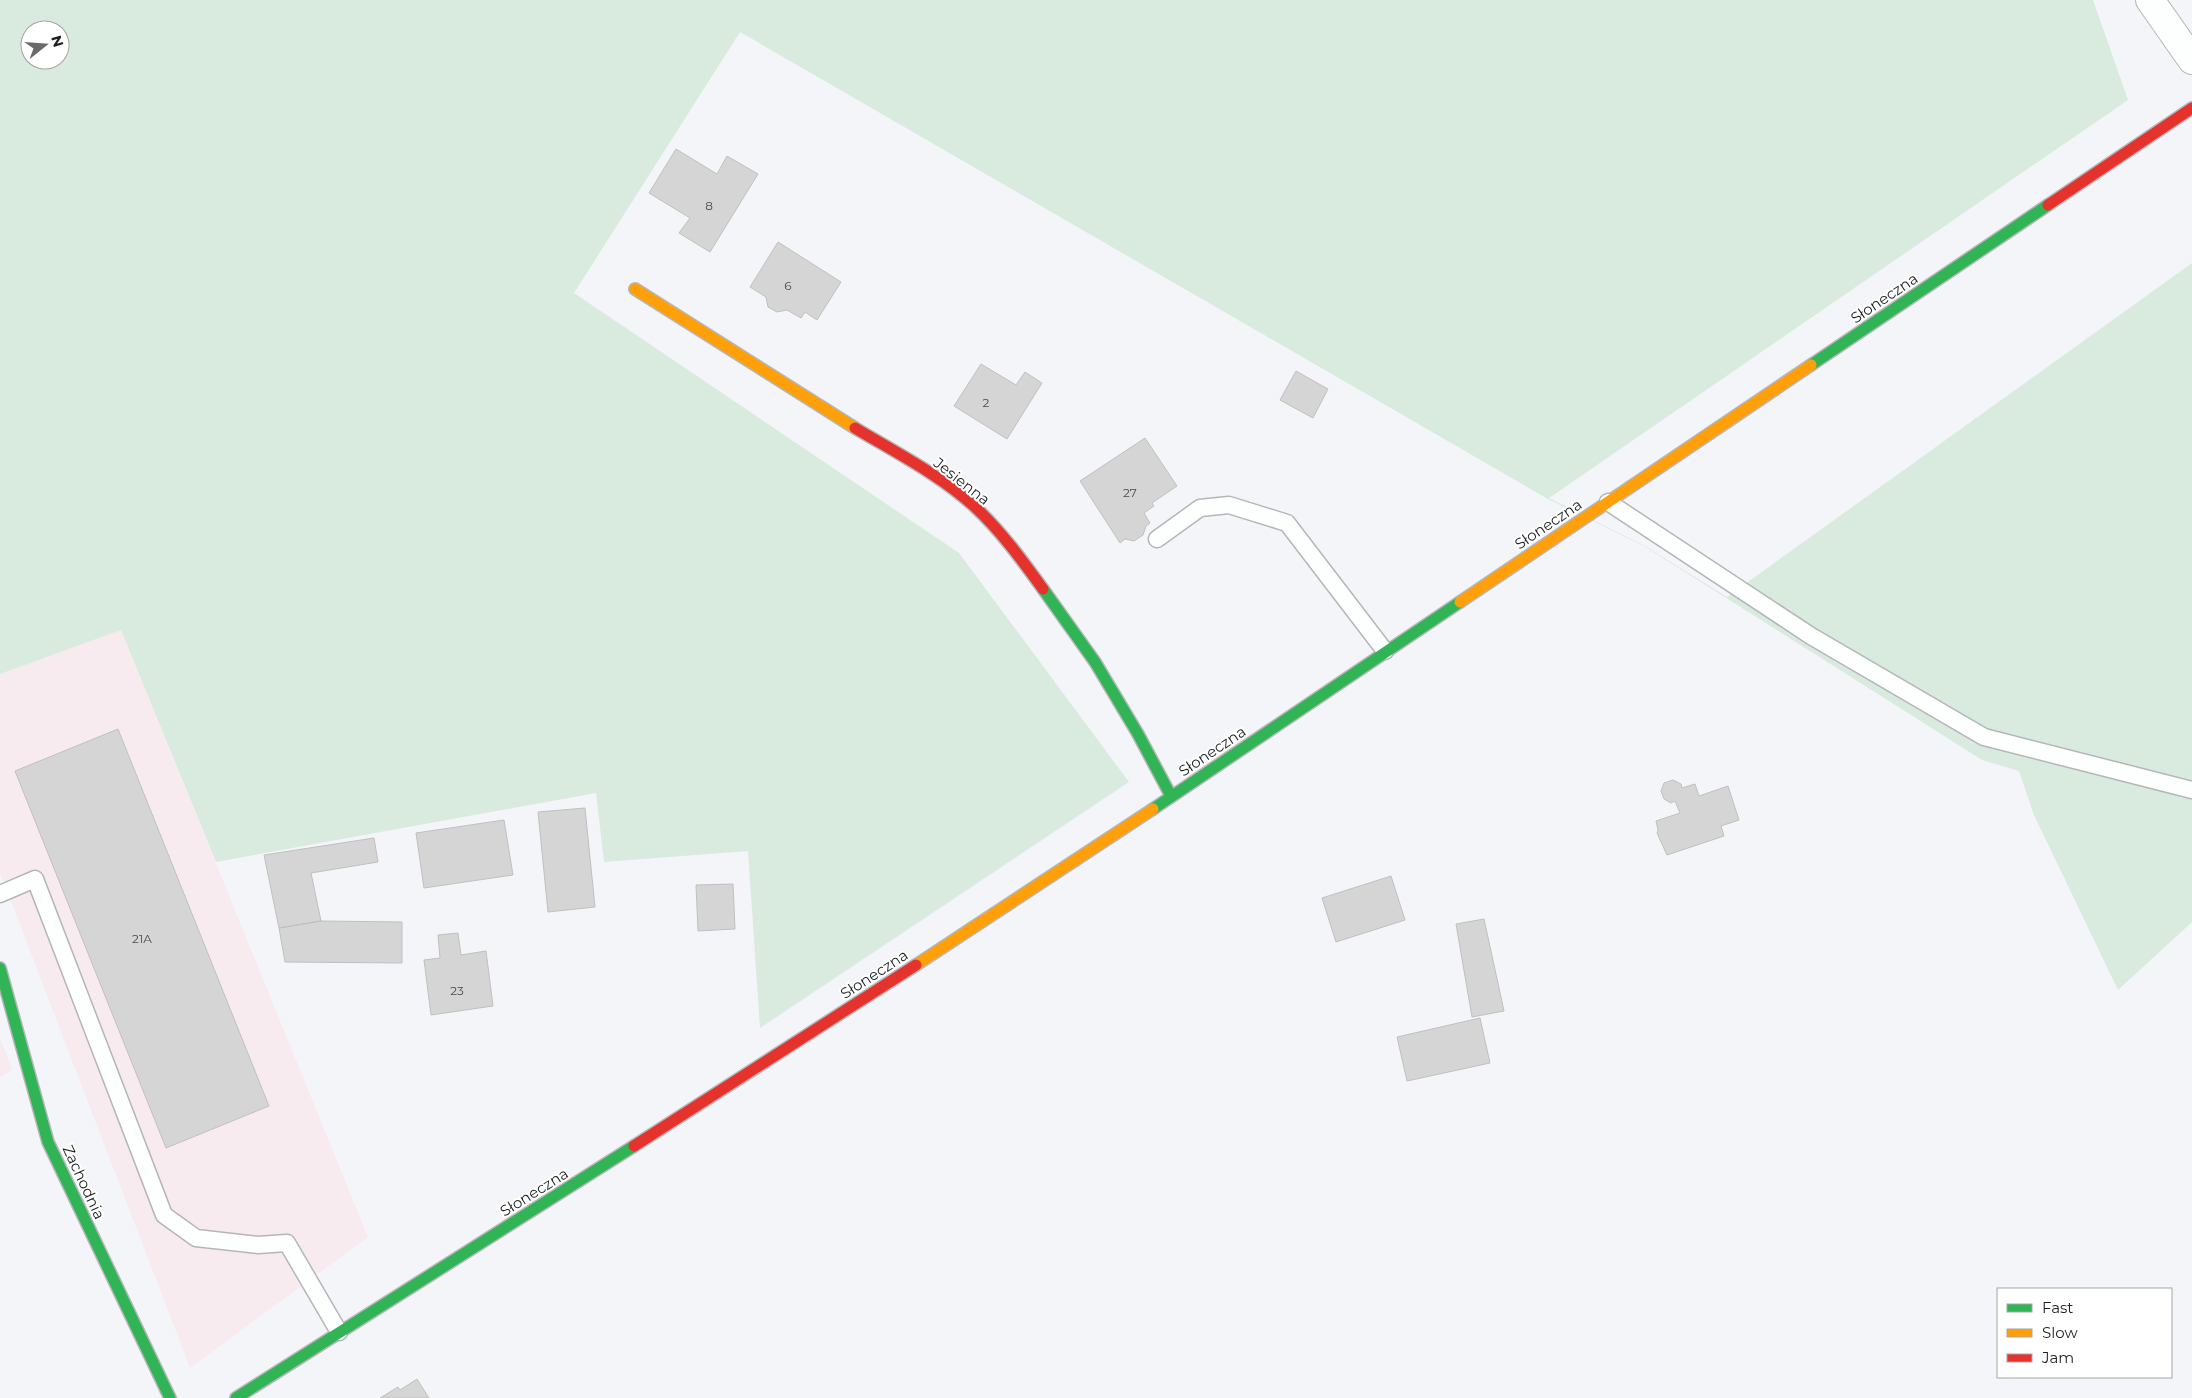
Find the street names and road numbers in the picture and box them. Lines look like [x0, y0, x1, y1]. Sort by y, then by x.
street label: Słoneczna [1847, 269, 1921, 327]
street label: Jesienna [929, 453, 994, 509]
street label: Słoneczna [1511, 495, 1585, 553]
street label: Słoneczna [1175, 722, 1249, 780]
street label: Słoneczna [837, 945, 911, 1003]
street label: Zachodnia [59, 1142, 109, 1222]
street label: Słoneczna [496, 1164, 572, 1220]

